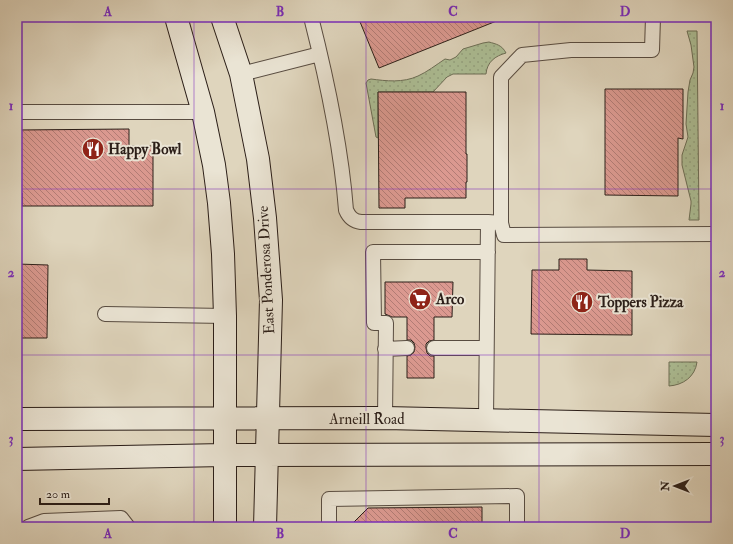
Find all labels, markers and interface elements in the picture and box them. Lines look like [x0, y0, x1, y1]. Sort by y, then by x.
text: A [103, 4, 113, 20]
text: B [276, 4, 284, 20]
text: C [448, 4, 458, 20]
text: D [620, 4, 631, 20]
text: 1 [9, 98, 14, 114]
text: 1 [720, 98, 725, 114]
restaurant icon: Happy Bowl [80, 136, 106, 162]
place label: Happy Bowl [108, 140, 181, 160]
street label: East Ponderosa Drive [254, 205, 279, 335]
text: 2 [8, 265, 15, 281]
text: 2 [719, 265, 726, 281]
supermarket icon: Arco [407, 286, 433, 312]
restaurant icon: Toppers Pizza [569, 289, 595, 315]
place label: Arco [435, 290, 465, 309]
place label: Toppers Pizza [597, 293, 684, 313]
street label: Arneill Road [328, 410, 405, 429]
text: 3 [9, 431, 14, 447]
text: 3 [720, 431, 725, 447]
north arrow [655, 466, 695, 506]
scale bar [40, 480, 109, 506]
text: N [659, 480, 672, 492]
text: 20 m [46, 487, 71, 502]
text: A [103, 526, 113, 542]
text: B [276, 526, 284, 542]
text: C [448, 526, 458, 542]
text: D [620, 526, 631, 542]

